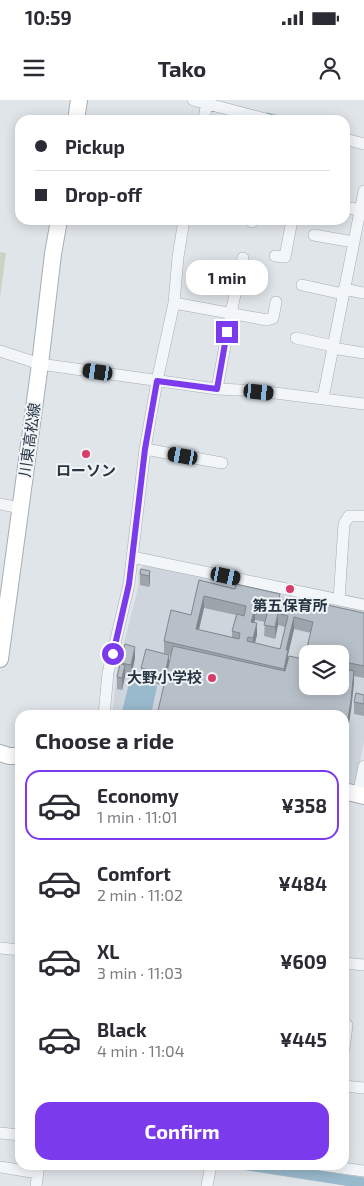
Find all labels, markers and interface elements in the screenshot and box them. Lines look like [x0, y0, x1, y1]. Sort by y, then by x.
text: 10:59 [25, 6, 72, 29]
icon: menu [20, 54, 48, 82]
icon: person [316, 54, 344, 82]
text: Tako [158, 55, 206, 81]
text: Pickup [65, 135, 125, 158]
text: Drop-off [65, 183, 142, 206]
callout: 1 min [186, 260, 268, 294]
text: 1 min [208, 268, 246, 287]
route end [216, 321, 238, 343]
car [82, 362, 113, 382]
car [243, 383, 274, 401]
street label: 川東高松線 [15, 401, 43, 478]
car [166, 446, 199, 466]
marker: ローソン [80, 448, 92, 460]
place label: ローソン [56, 461, 116, 479]
car [209, 566, 242, 586]
marker: 第五保育所 [284, 583, 296, 595]
place label: 第五保育所 [252, 596, 328, 614]
route start [102, 643, 124, 665]
map controls [299, 645, 349, 695]
button: layers [299, 645, 349, 695]
place label: 大野小学校 [127, 668, 202, 686]
marker: 大野小学校 [206, 672, 218, 684]
text: Choose a ride [35, 727, 174, 753]
icon: car [37, 783, 82, 828]
text: Economy [97, 784, 179, 807]
text: ¥358 [281, 794, 327, 817]
text: 1 min · 11:01 [97, 807, 178, 826]
icon: car [37, 861, 82, 906]
text: Comfort [97, 862, 171, 885]
text: ¥484 [278, 872, 327, 895]
text: 2 min · 11:02 [97, 885, 183, 904]
icon: car [37, 939, 82, 984]
text: XL [97, 940, 119, 963]
text: ¥609 [280, 950, 327, 973]
text: 3 min · 11:03 [97, 963, 183, 982]
icon: car [37, 1017, 82, 1062]
text: Black [97, 1018, 147, 1041]
text: ¥445 [280, 1028, 327, 1051]
text: 4 min · 11:04 [97, 1041, 185, 1060]
button: Confirm [35, 1102, 329, 1160]

